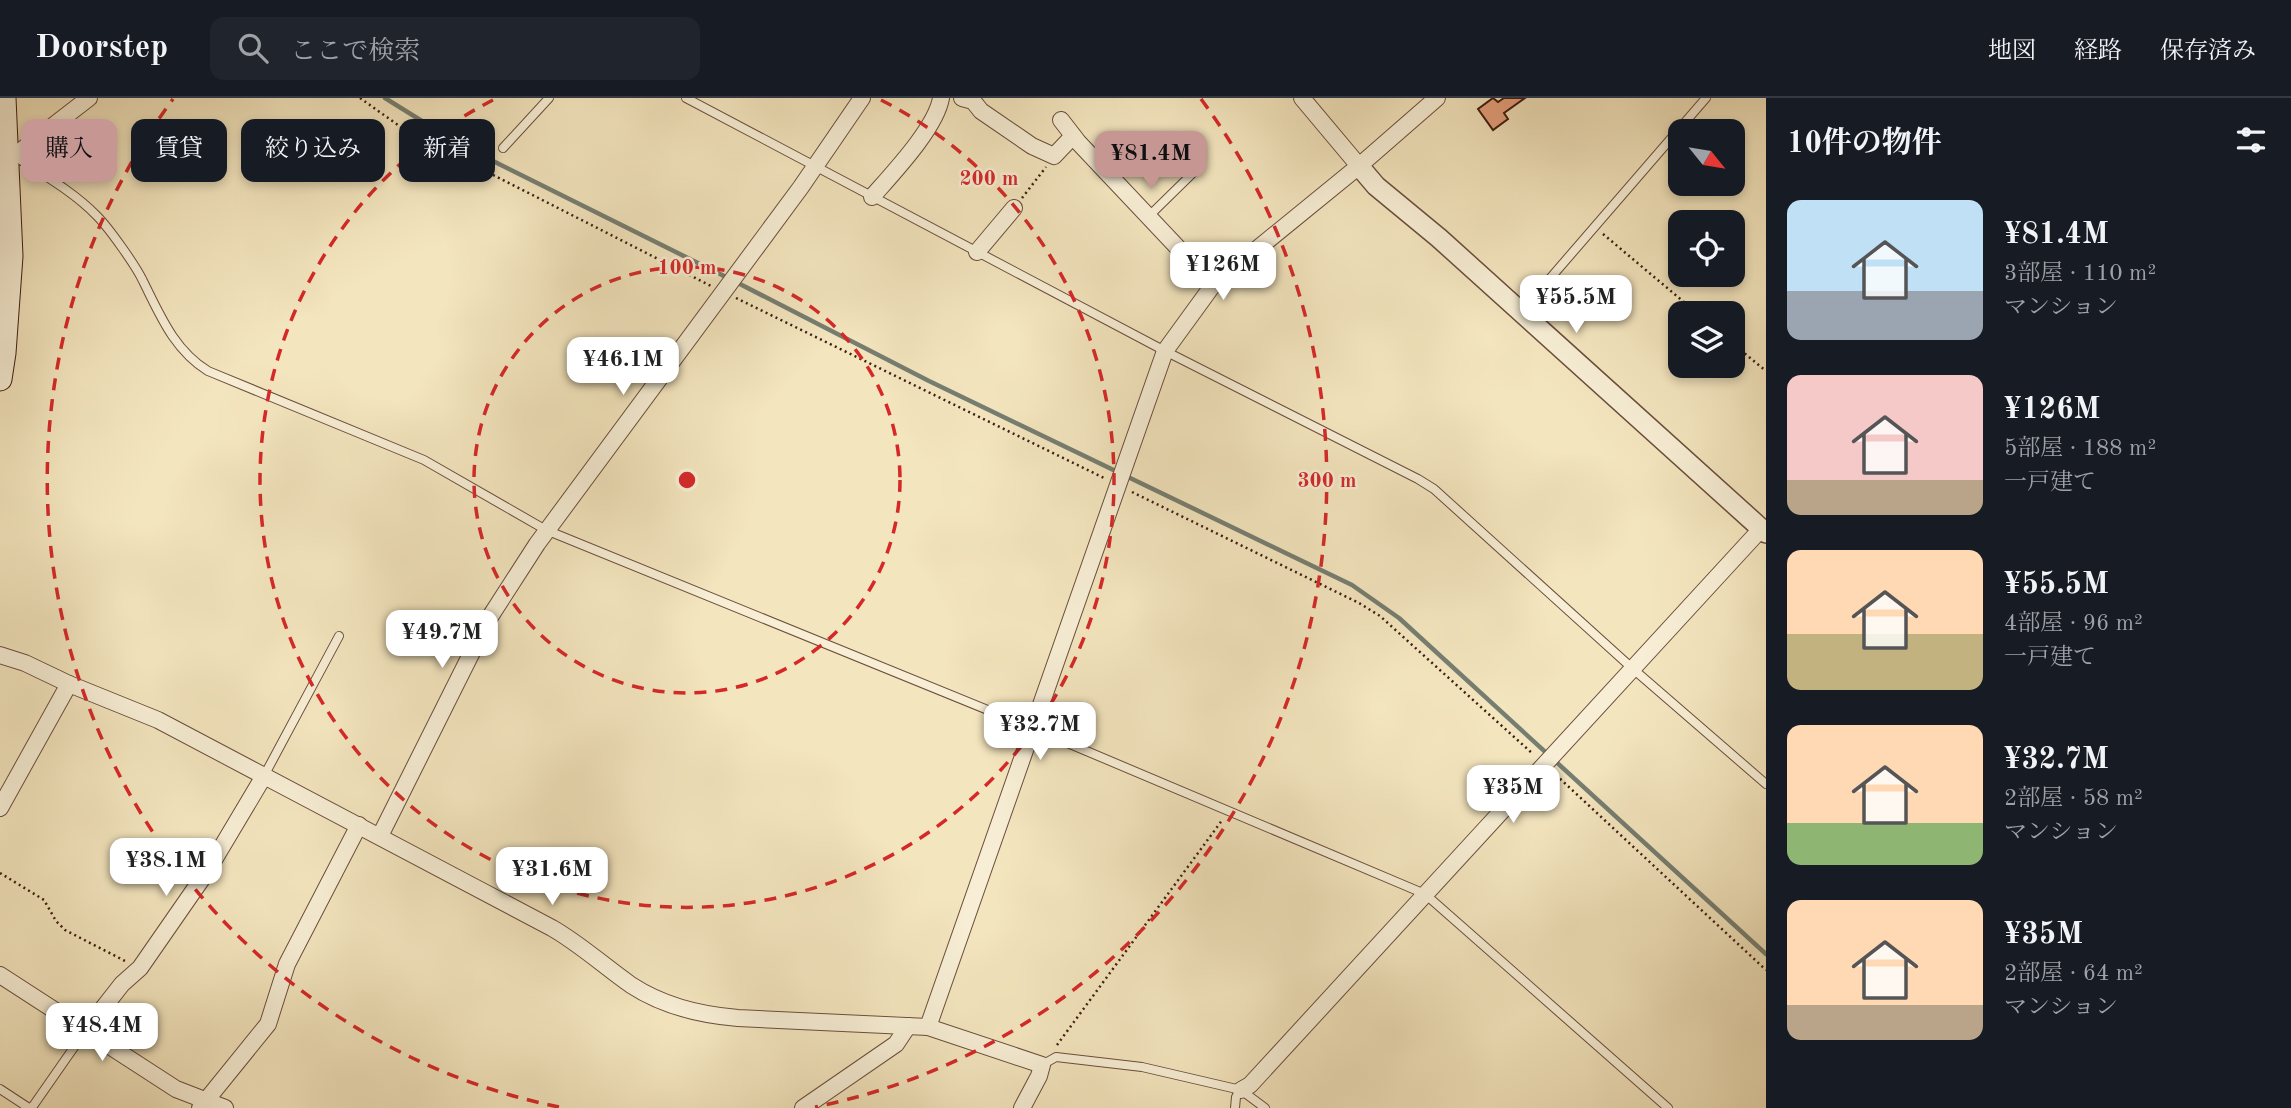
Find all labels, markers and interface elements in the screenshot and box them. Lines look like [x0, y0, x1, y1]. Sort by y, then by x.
search box [210, 17, 700, 80]
icon: search [234, 29, 272, 67]
text: Doorstep [35, 32, 168, 65]
text: ここで検索 [290, 39, 420, 65]
text: 地図 [1988, 40, 2036, 64]
text: 経路 [2074, 40, 2122, 64]
text: 保存済み [2160, 40, 2256, 64]
chip: 購入 [21, 119, 117, 182]
chip: 賃貸 [131, 119, 227, 182]
chip: 絞り込み [241, 119, 385, 182]
chip: 新着 [399, 119, 495, 182]
north arrow [1668, 119, 1745, 196]
map controls [1668, 119, 1745, 378]
icon: filters [2232, 121, 2270, 159]
text: 10件の物件 [1787, 129, 1942, 159]
pin: ¥81.4M [1094, 132, 1208, 191]
text: ¥81.4M [1111, 142, 1191, 165]
text: 200 m [959, 169, 1019, 190]
button: locate [1668, 210, 1745, 287]
text: ¥81.4M [2004, 220, 2109, 250]
icon: home [1843, 228, 1927, 312]
pin: ¥126M [1174, 242, 1272, 302]
text: ¥126M [1186, 253, 1260, 276]
text: 100 m [657, 258, 717, 279]
text: 3部屋 · 110 m² [2004, 262, 2156, 285]
pin: ¥55.5M [1519, 275, 1633, 335]
text: ¥55.5M [1536, 286, 1616, 309]
text: マンション [2004, 296, 2118, 319]
button: layers [1668, 301, 1745, 378]
pin: ¥46.1M [566, 338, 680, 397]
text: ¥46.1M [583, 348, 663, 371]
text: ¥126M [2004, 395, 2100, 425]
icon: home [1843, 403, 1927, 487]
text: 5部屋 · 188 m² [2004, 437, 2156, 460]
centre of rings [675, 468, 699, 492]
text: 300 m [1297, 471, 1357, 492]
text: 一戸建て [2004, 471, 2096, 494]
text: ¥55.5M [2004, 570, 2109, 600]
icon: home [1843, 578, 1927, 662]
pin: ¥49.7M [385, 610, 499, 670]
text: 4部屋 · 96 m² [2004, 612, 2143, 635]
text: ¥49.7M [402, 621, 482, 644]
text: 一戸建て [2004, 646, 2096, 669]
pin: ¥32.7M [983, 702, 1097, 762]
text: ¥32.7M [1000, 713, 1080, 736]
text: ¥32.7M [2004, 745, 2109, 775]
icon: home [1843, 753, 1927, 837]
pin: ¥35M [1472, 766, 1554, 825]
text: ¥35M [1483, 776, 1543, 799]
text: 2部屋 · 58 m² [2004, 787, 2143, 810]
text: マンション [2004, 821, 2118, 844]
pin: ¥38.1M [109, 838, 223, 898]
pin: ¥31.6M [495, 848, 609, 907]
text: ¥38.1M [126, 849, 206, 872]
text: ¥31.6M [512, 858, 592, 881]
text: ¥35M [2004, 920, 2083, 950]
icon: home [1843, 928, 1927, 1012]
text: 2部屋 · 64 m² [2004, 962, 2143, 985]
text: マンション [2004, 996, 2118, 1019]
pin: ¥48.4M [45, 1004, 159, 1063]
text: ¥48.4M [62, 1014, 142, 1037]

